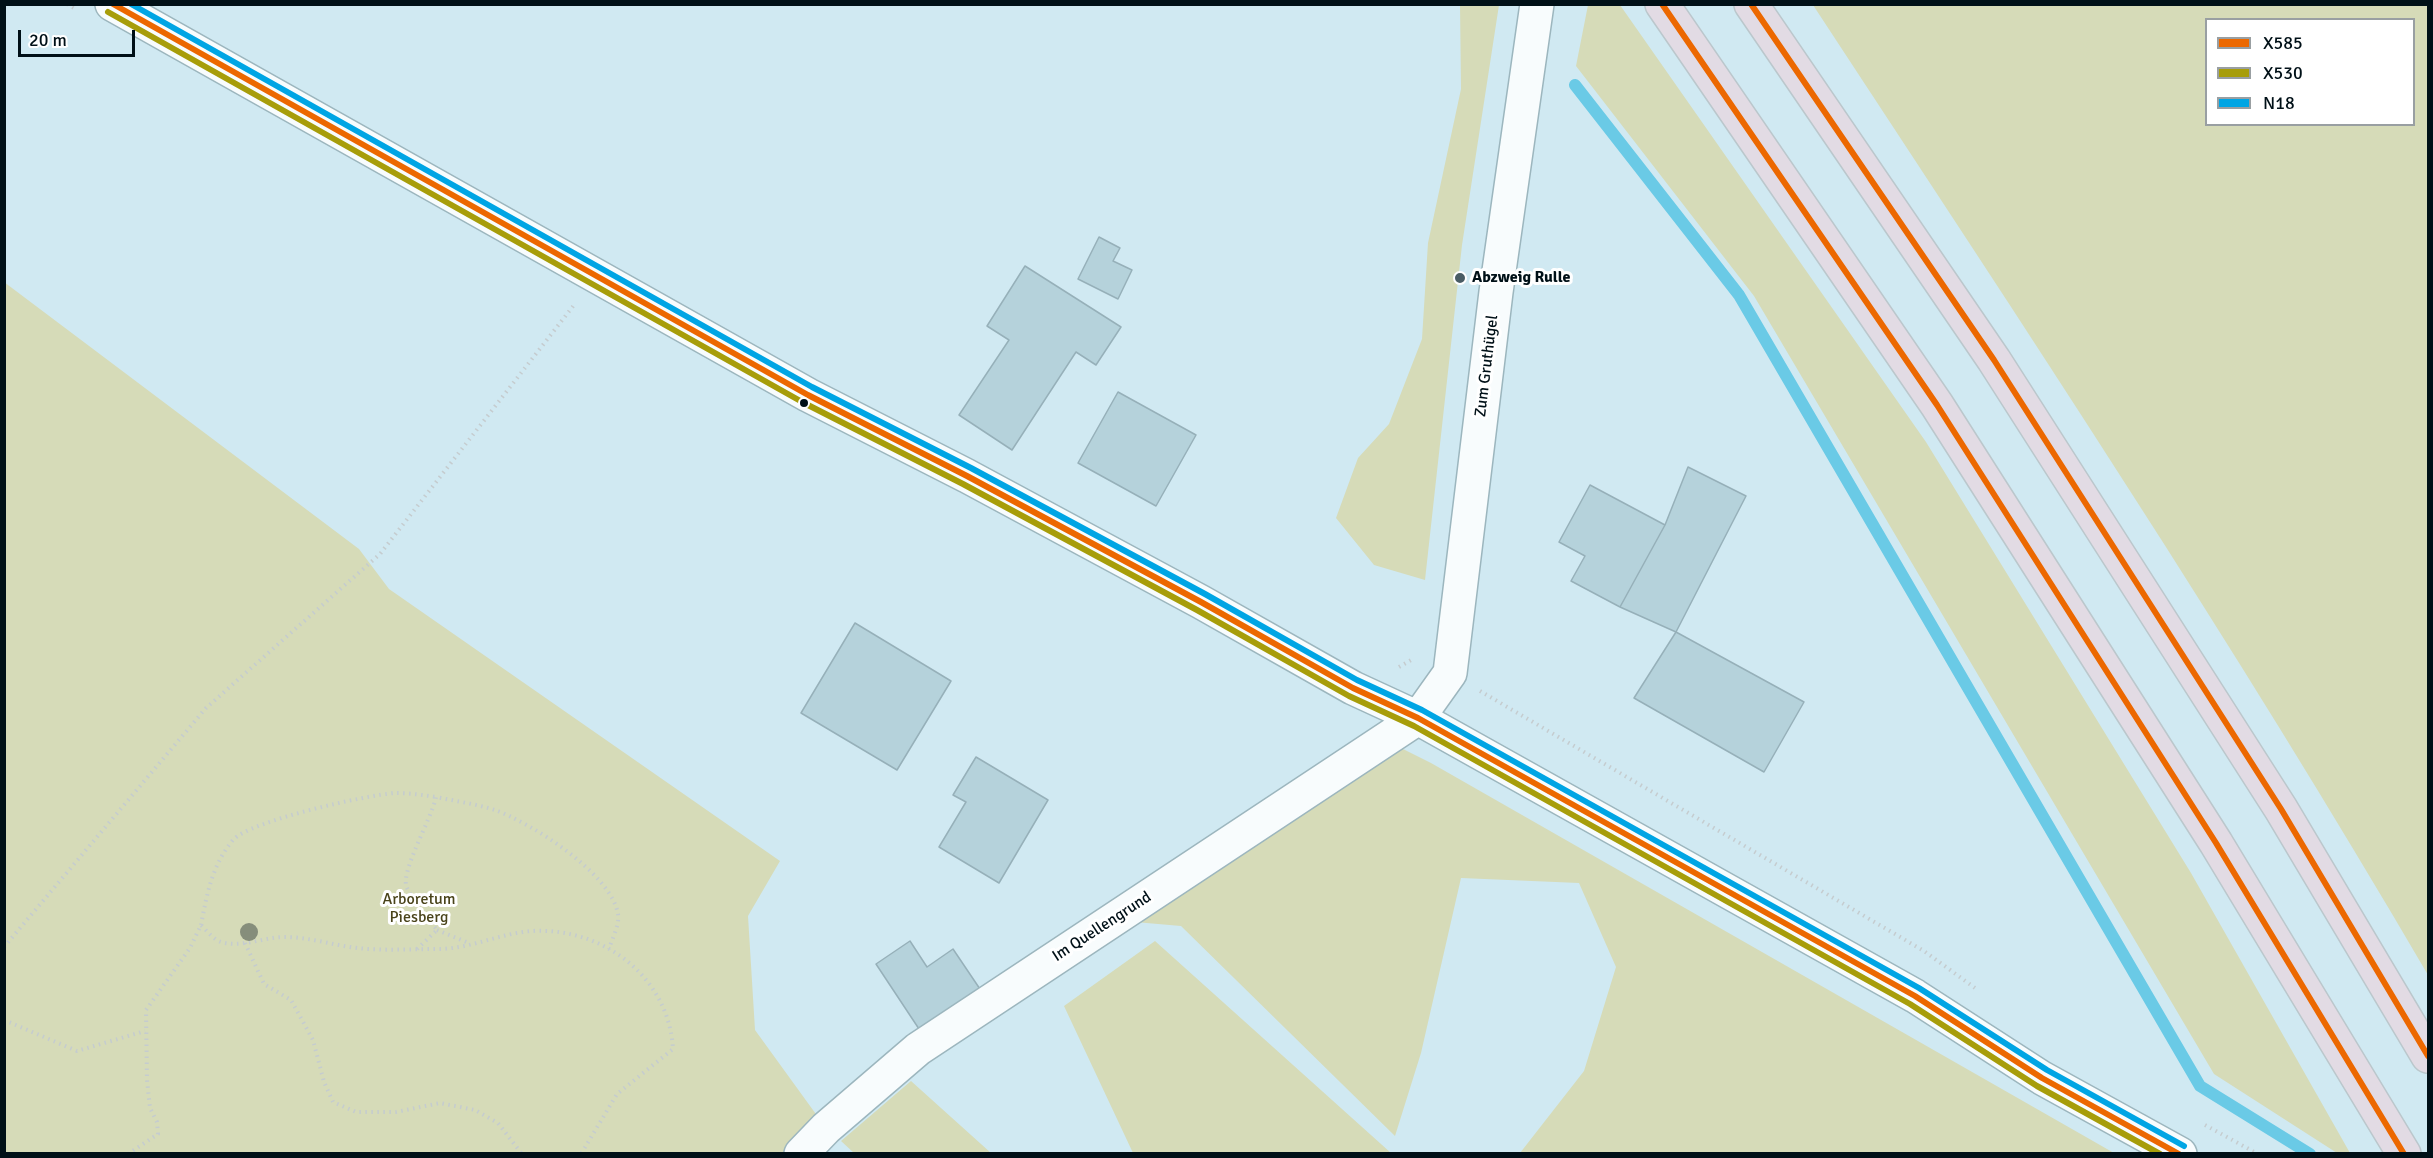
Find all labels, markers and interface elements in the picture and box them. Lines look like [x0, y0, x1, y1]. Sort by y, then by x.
scale bar [21, 18, 138, 56]
legend [2205, 18, 2415, 126]
text: 20 m [29, 29, 67, 51]
text: X585 [2263, 32, 2303, 54]
text: X530 [2263, 62, 2303, 84]
text: N18 [2263, 92, 2295, 114]
place label: Abzweig Rulle [1472, 268, 1571, 288]
marker: Abzweig Rulle [1453, 271, 1467, 285]
street label: Zum Gruthügel [1471, 314, 1503, 418]
unlabelled marker [798, 397, 810, 409]
street label: Im Quellengrund [1049, 888, 1155, 966]
park label: Arboretum Piesberg [382, 890, 456, 928]

